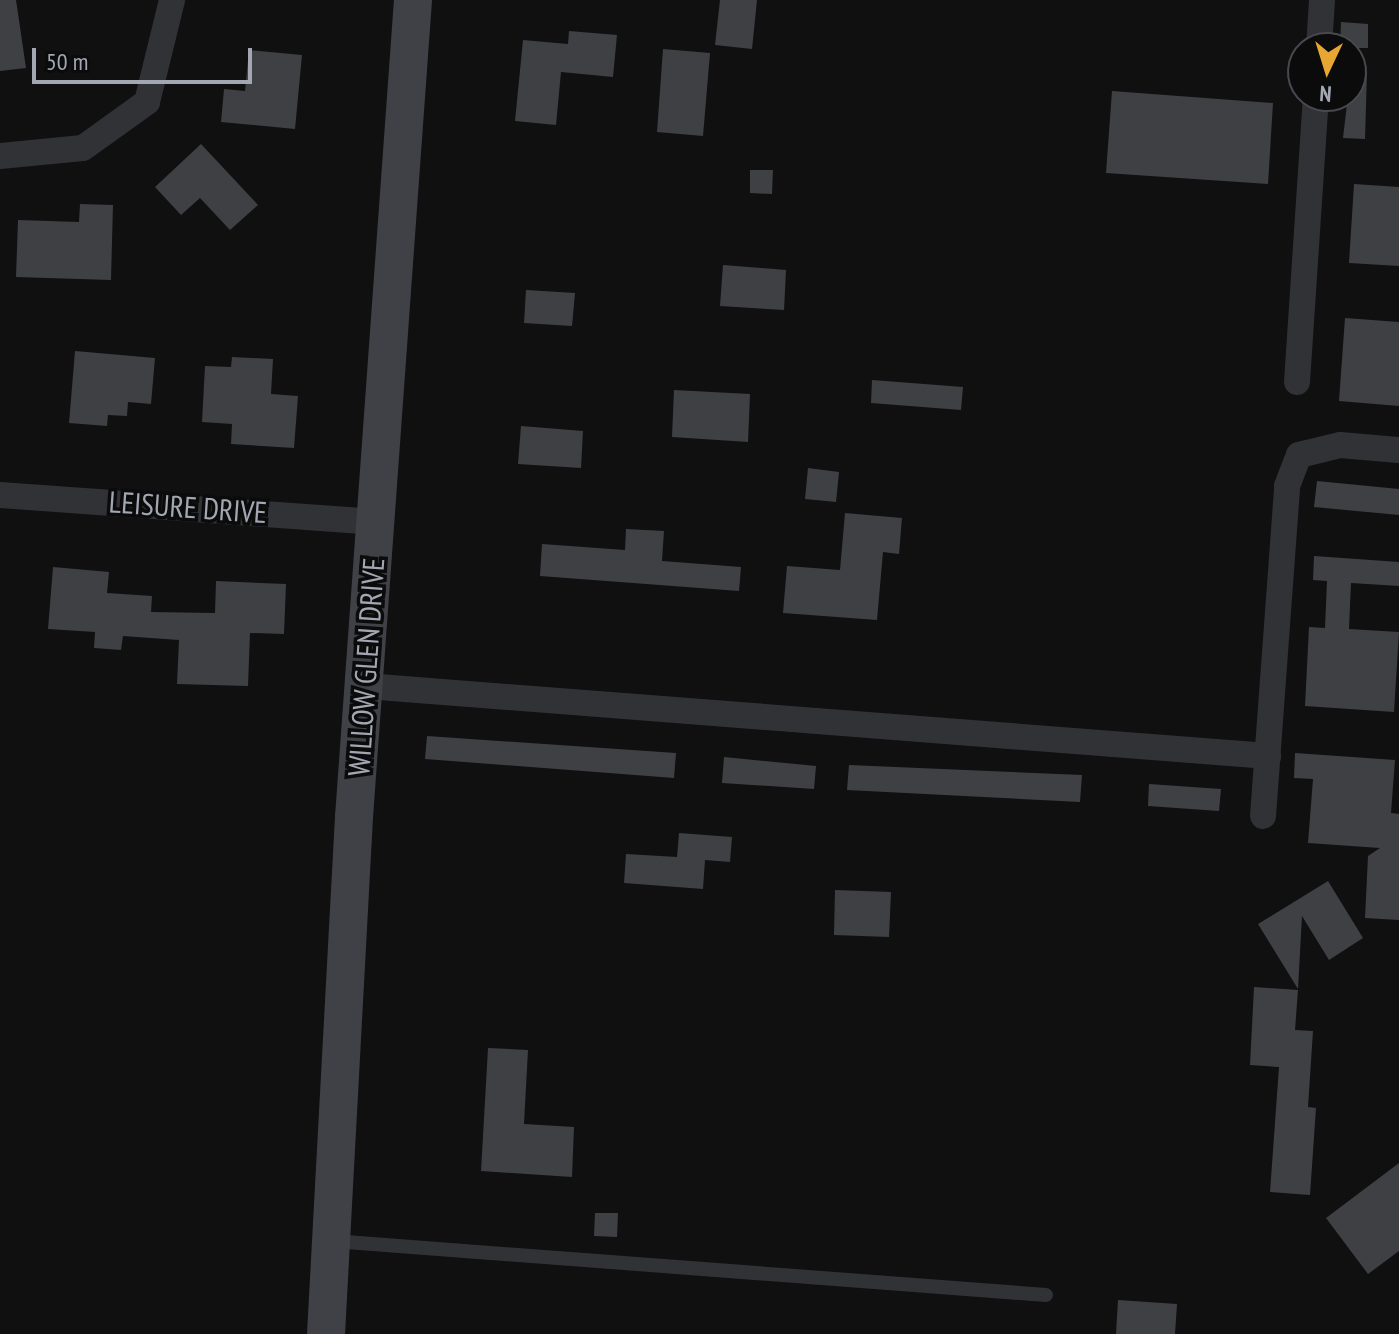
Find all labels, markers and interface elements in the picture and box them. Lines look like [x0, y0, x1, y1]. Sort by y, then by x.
scale bar [36, 32, 256, 82]
north arrow [1287, 32, 1367, 112]
text: 50 m [46, 46, 88, 77]
text: N [1319, 80, 1332, 108]
street label: LEISURE DRIVE [108, 484, 268, 530]
street label: WILLOW GLEN DRIVE [340, 556, 392, 778]

